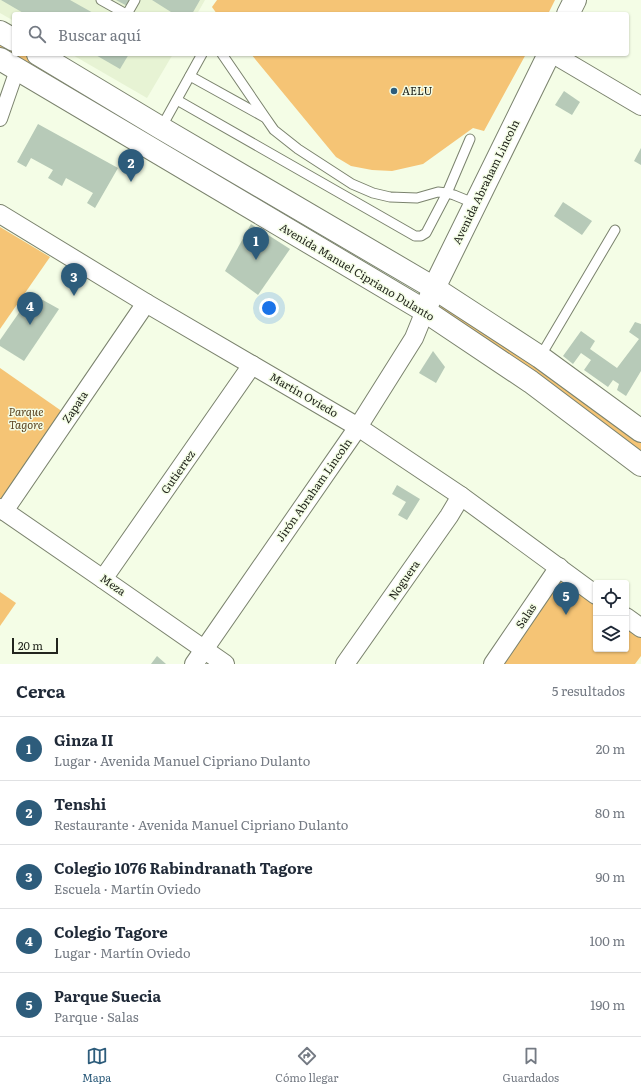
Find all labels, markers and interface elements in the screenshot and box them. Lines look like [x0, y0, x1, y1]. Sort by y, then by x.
search box [12, 12, 629, 56]
icon: search [26, 23, 48, 45]
text: Buscar aquí [58, 23, 141, 46]
place label: AELU [402, 82, 433, 98]
marker: AELU [389, 86, 399, 96]
street label: Avenida Abraham Lincoln [448, 117, 522, 247]
pin: 2 [118, 149, 144, 182]
street label: Avenida Manuel Cipriano Dulanto [277, 218, 438, 324]
pin: 1 [243, 227, 269, 260]
pin: 3 [61, 263, 87, 296]
pin: 4 [17, 292, 43, 325]
your location [259, 298, 279, 318]
street label: Martín Oviedo [267, 368, 342, 420]
street label: Zapata [58, 387, 91, 426]
park label: Parque Tagore [9, 403, 43, 432]
street label: Jirón Abraham Lincoln [271, 435, 355, 544]
street label: Gutierrez [156, 446, 198, 496]
street label: Noguera [384, 556, 423, 602]
street label: Meza [98, 570, 130, 599]
map controls [593, 580, 629, 652]
button: locate [593, 580, 629, 616]
pin: 5 [553, 582, 579, 615]
street label: Salas [511, 600, 539, 631]
button: layers [593, 616, 629, 652]
scale bar [12, 636, 58, 655]
text: 20 m [18, 637, 43, 653]
text: Cerca [16, 678, 65, 703]
text: 5 resultados [552, 681, 625, 700]
text: Ginza II [54, 728, 114, 751]
text: 1 [26, 739, 32, 758]
text: 20 m [596, 739, 625, 758]
text: Lugar · Avenida Manuel Cipriano Dulanto [54, 751, 310, 770]
text: Tenshi [54, 792, 106, 815]
text: 2 [26, 803, 32, 822]
text: 80 m [595, 803, 625, 822]
text: Restaurante · Avenida Manuel Cipriano Dulanto [54, 815, 349, 834]
text: Colegio 1076 Rabindranath Tagore [54, 856, 313, 879]
text: 3 [25, 867, 33, 886]
text: 90 m [595, 867, 625, 886]
text: Escuela · Martín Oviedo [54, 879, 201, 898]
text: Colegio Tagore [54, 920, 168, 943]
text: 4 [25, 931, 33, 950]
text: 100 m [589, 931, 625, 950]
text: Lugar · Martín Oviedo [54, 943, 191, 962]
text: Parque Suecia [54, 984, 161, 1007]
text: 5 [25, 995, 33, 1014]
text: 190 m [590, 995, 625, 1014]
text: Parque · Salas [54, 1007, 139, 1026]
tab: Mapa [82, 1045, 111, 1085]
tab: Cómo llegar [275, 1045, 339, 1085]
tab: Guardados [502, 1045, 559, 1085]

